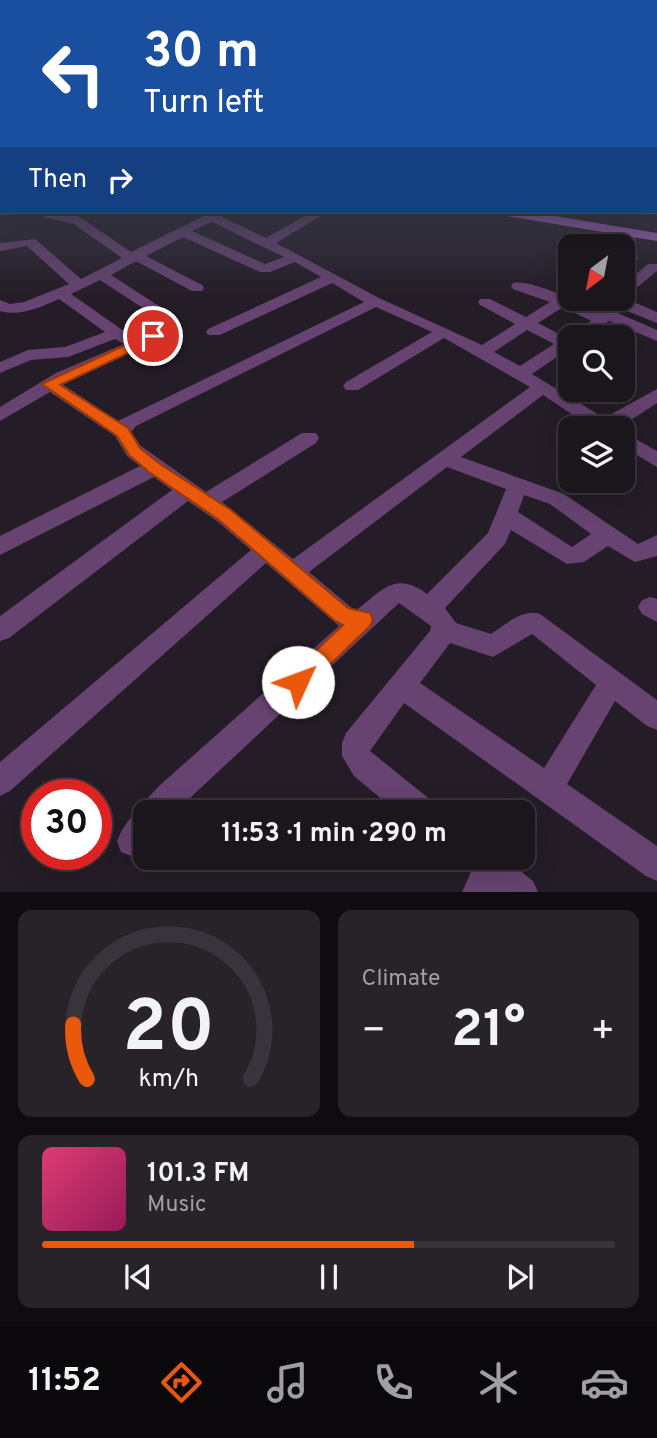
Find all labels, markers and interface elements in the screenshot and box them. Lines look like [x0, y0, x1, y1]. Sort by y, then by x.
text: 30 m [143, 23, 259, 85]
icon: left [28, 28, 119, 119]
text: Turn left [143, 84, 264, 124]
icon: right [101, 161, 139, 199]
text: Then [28, 164, 87, 197]
north arrow [558, 234, 635, 312]
map controls [558, 234, 635, 493]
pin [123, 306, 183, 366]
icon: arrive [134, 317, 172, 355]
button: search [558, 325, 635, 402]
button: layers [558, 416, 635, 493]
position arrow [261, 645, 335, 719]
speed limit sign: 30 [21, 779, 112, 870]
text: 11:53 · 1 min · 290 m [221, 818, 447, 851]
text: Climate [362, 965, 440, 994]
text: 20 [123, 986, 215, 1078]
text: 21° [451, 999, 525, 1065]
text: − [362, 1008, 386, 1057]
text: + [590, 1008, 615, 1057]
text: km/h [138, 1064, 199, 1096]
text: 101.3 FM [147, 1158, 249, 1191]
text: Music [147, 1191, 207, 1220]
icon: previous [119, 1258, 157, 1296]
icon: pause [310, 1258, 348, 1296]
icon: next [501, 1258, 539, 1296]
icon: directions [157, 1358, 206, 1407]
icon: music [263, 1358, 312, 1407]
icon: phone [369, 1358, 418, 1407]
icon: climate [474, 1358, 523, 1407]
icon: car [580, 1358, 629, 1407]
text: 11:52 [28, 1362, 101, 1402]

